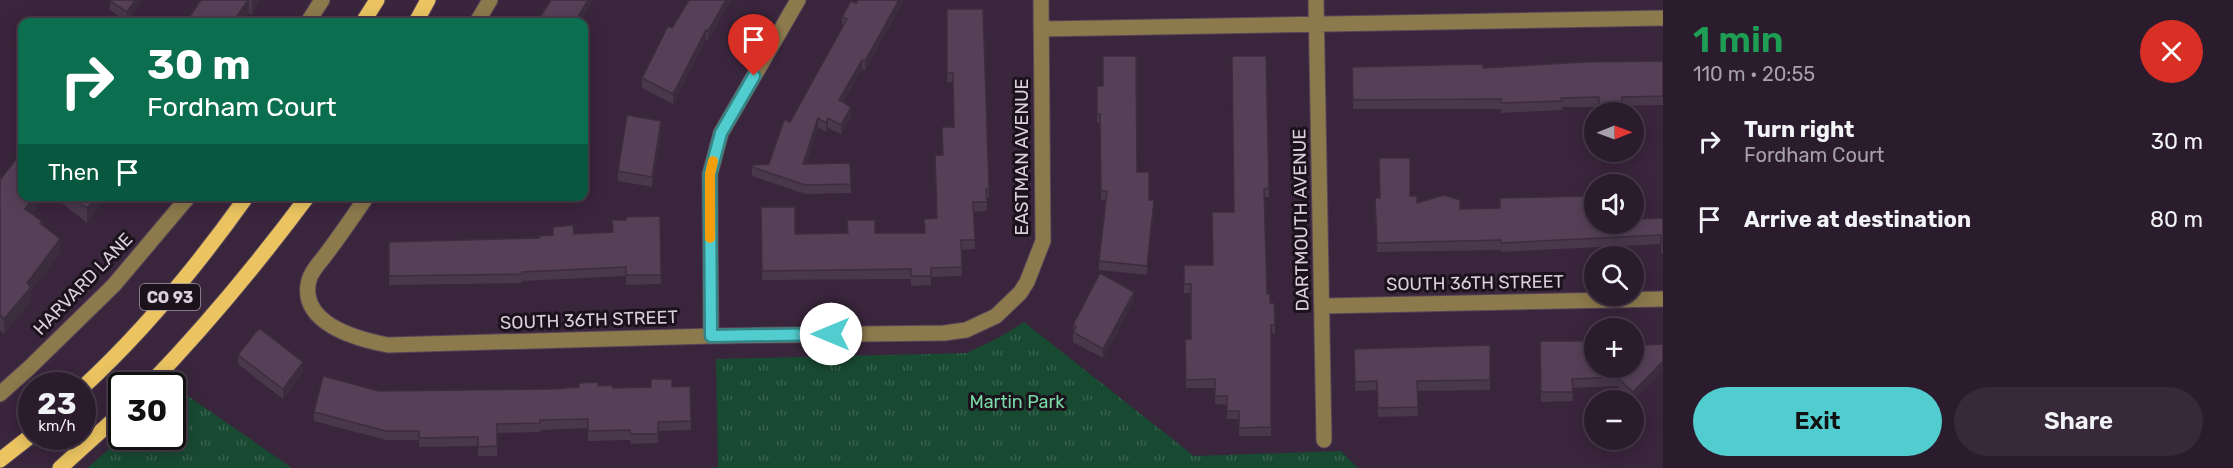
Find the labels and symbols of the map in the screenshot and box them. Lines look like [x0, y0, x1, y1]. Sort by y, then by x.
pin [728, 14, 779, 76]
street label: EASTMAN AVENUE [1011, 79, 1033, 235]
north arrow [1584, 102, 1644, 162]
street label: DARTMOUTH AVENUE [1288, 129, 1314, 311]
street label: HARVARD LANE [29, 228, 137, 340]
street label: SOUTH 36TH STREET [1386, 270, 1564, 296]
road number: CO 93 [140, 284, 200, 310]
position arrow [799, 302, 863, 366]
street label: SOUTH 36TH STREET [500, 306, 678, 334]
speed limit sign: 30 [108, 372, 186, 450]
park label: Martin Park [969, 391, 1065, 413]

